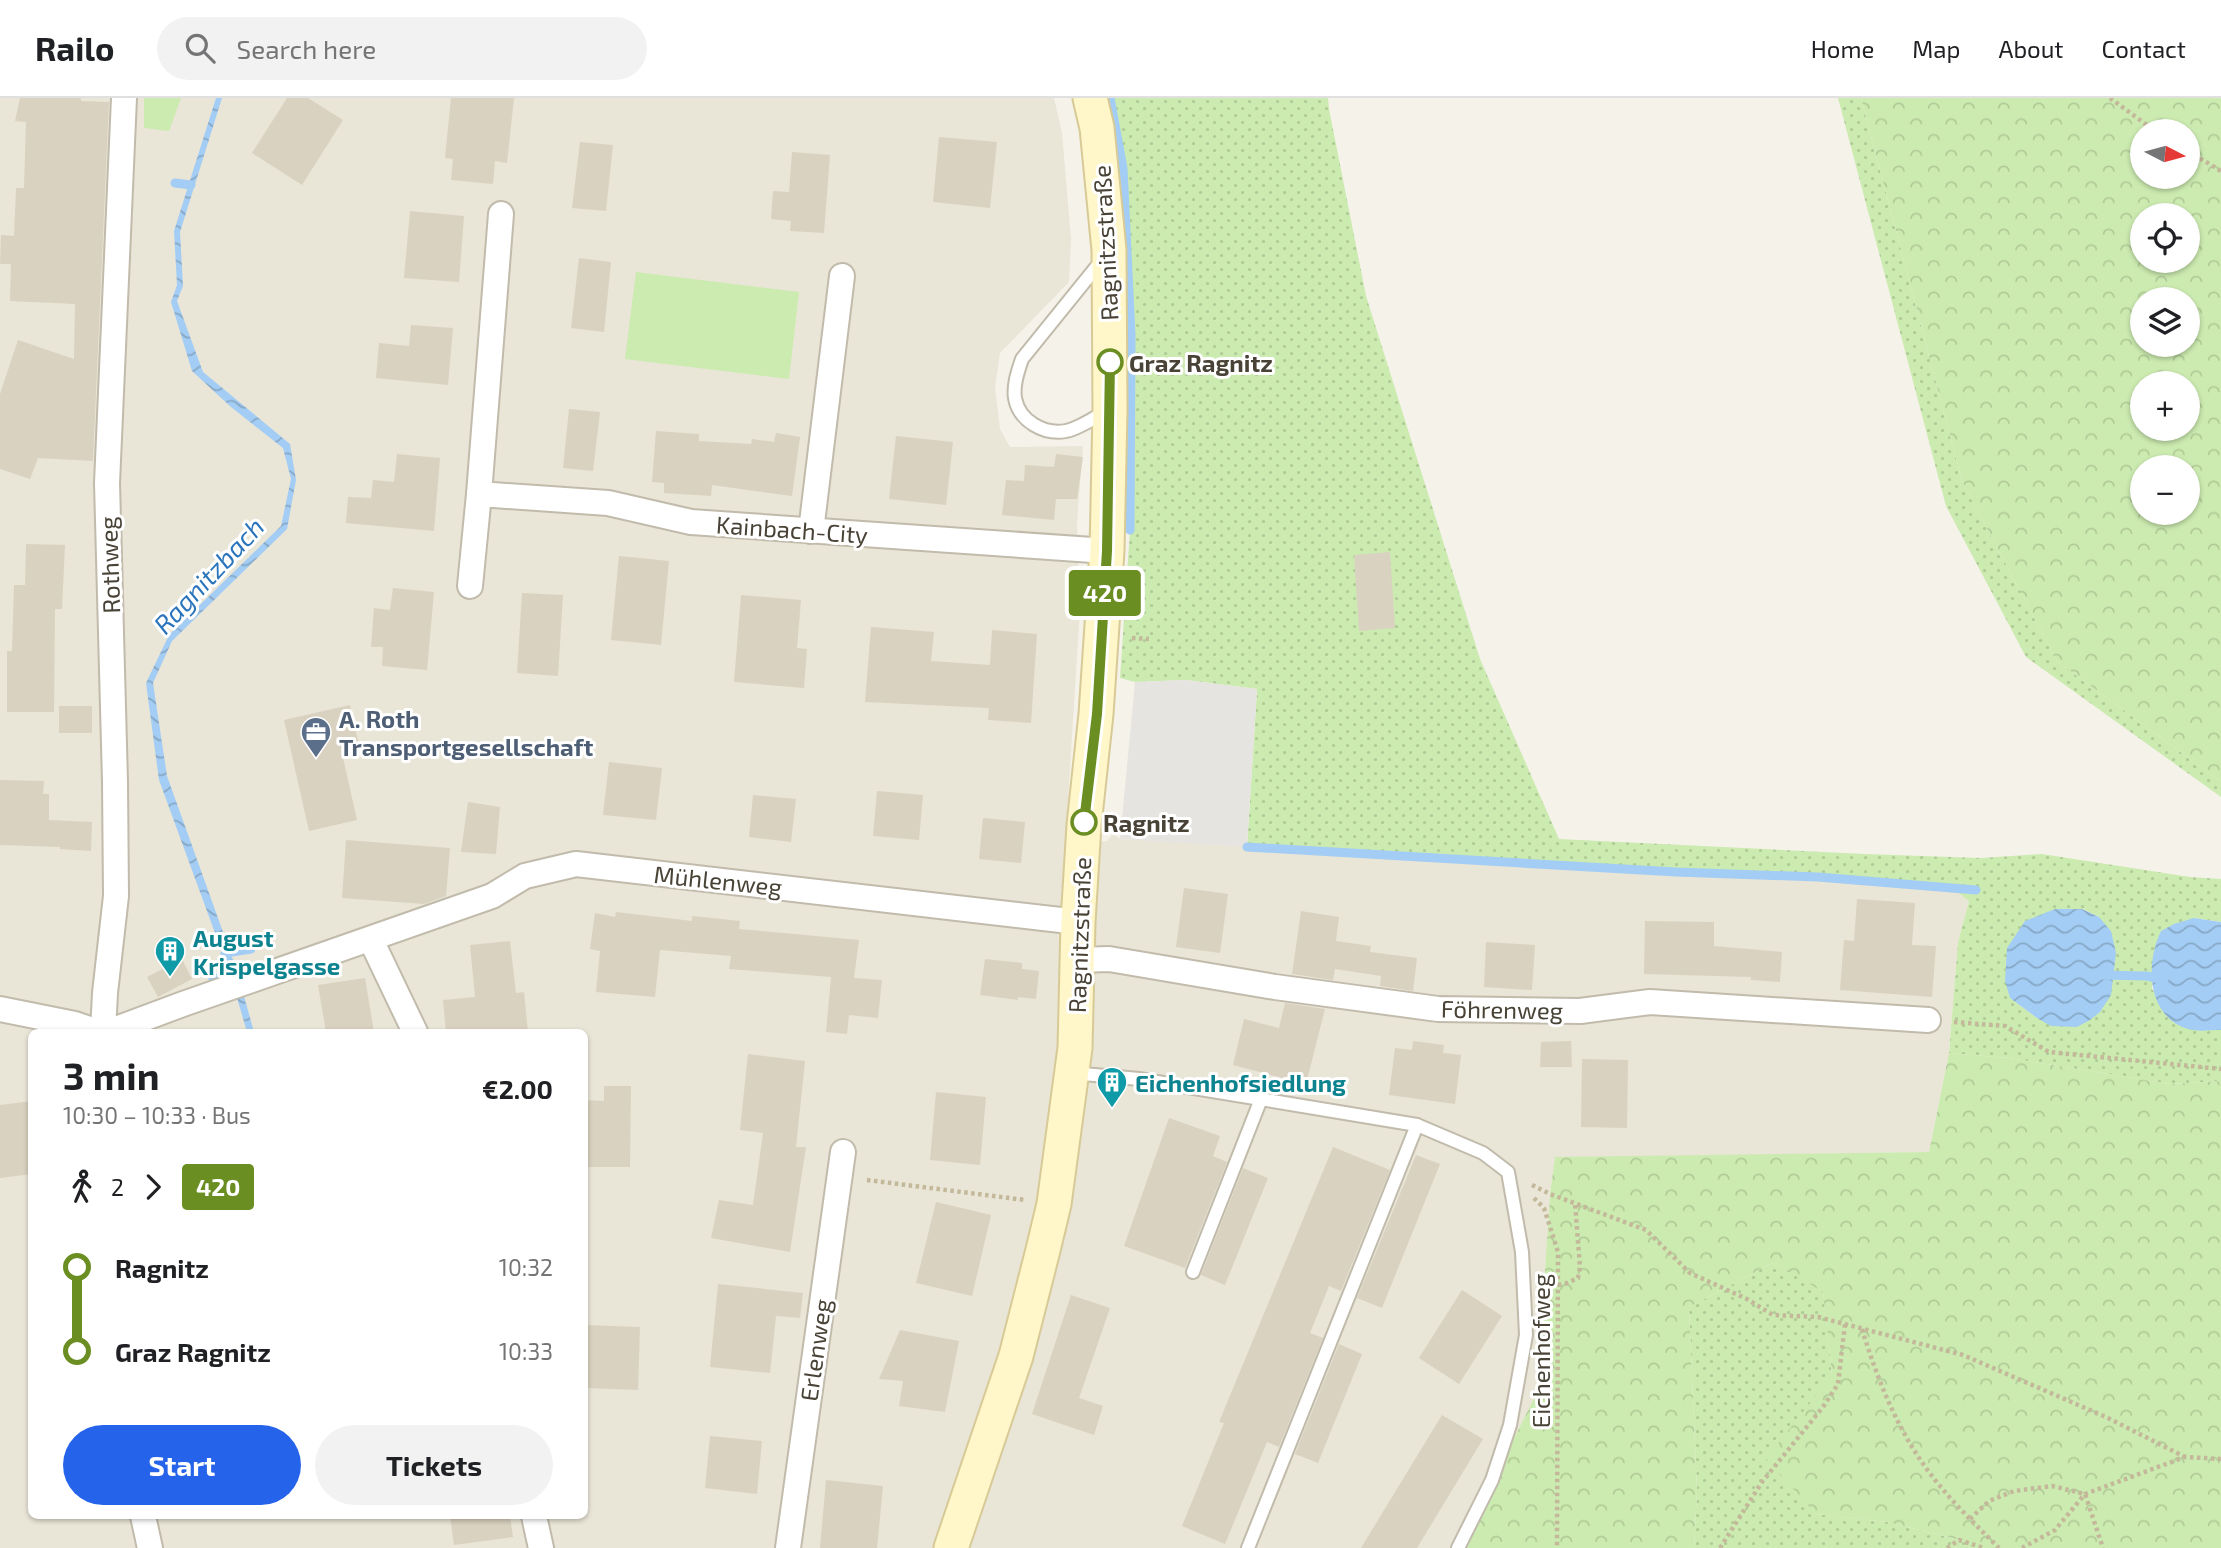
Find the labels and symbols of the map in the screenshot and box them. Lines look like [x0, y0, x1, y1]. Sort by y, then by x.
north arrow [2130, 119, 2200, 189]
street label: Ragnitzstraße [1086, 164, 1124, 322]
place label: Graz Ragnitz [1129, 348, 1273, 377]
marker: Graz Ragnitz [1097, 349, 1123, 375]
street label: Kainbach-City [715, 509, 869, 549]
water label: Ragnitzbach [146, 510, 270, 640]
street label: Rothweg [93, 516, 125, 614]
line badge: 420 [1065, 570, 1145, 616]
place label: A. Roth Transportgesellschaft [339, 704, 593, 761]
office icon: A. Roth Transportgesellschaft [299, 715, 333, 759]
place label: Ragnitz [1103, 808, 1190, 837]
marker: Ragnitz [1071, 809, 1097, 835]
street label: Ragnitzstraße [1062, 857, 1096, 1013]
street label: Mühlenweg [653, 859, 783, 901]
place label: August Krispelgasse [193, 923, 340, 980]
building icon: August Krispelgasse [153, 934, 187, 978]
street label: Föhrenweg [1441, 993, 1563, 1025]
building icon: Eichenhofsiedlung [1095, 1065, 1129, 1109]
place label: Eichenhofsiedlung [1135, 1068, 1346, 1097]
street label: Eichenhofweg [1526, 1274, 1555, 1428]
street label: Erlenweg [793, 1297, 837, 1403]

